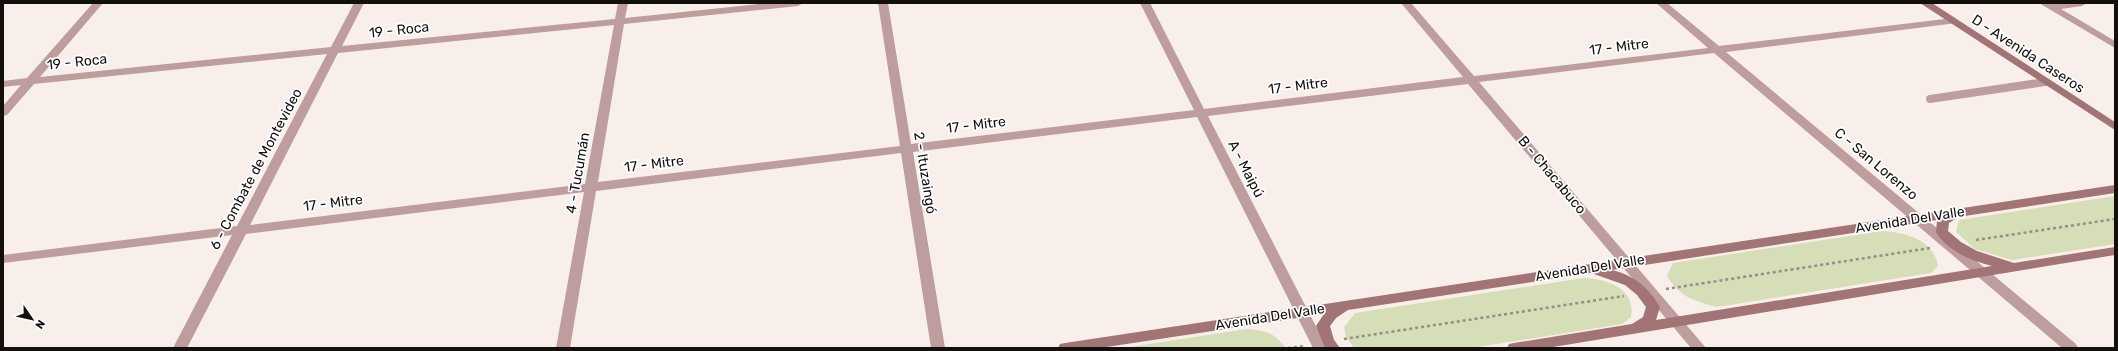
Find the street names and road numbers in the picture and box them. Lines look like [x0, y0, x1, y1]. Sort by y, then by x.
street label: D - Avenida Caseros [1968, 11, 2088, 97]
street label: 19 - Roca [368, 18, 430, 42]
street label: 17 - Mitre [1588, 35, 1650, 59]
street label: 19 - Roca [46, 50, 108, 74]
street label: 17 - Mitre [1267, 74, 1329, 98]
street label: 6 - Combate de Montevideo [206, 85, 306, 253]
street label: 17 - Mitre [945, 113, 1007, 137]
street label: C - San Lorenzo [1831, 124, 1921, 204]
street label: 4 - Tucumán [562, 131, 594, 215]
street label: 2 - Ituzaingó [910, 131, 940, 215]
street label: B - Chacabuco [1514, 133, 1590, 217]
street label: A - Maipú [1224, 138, 1268, 200]
street label: 17 - Mitre [623, 152, 685, 176]
street label: 17 - Mitre [302, 191, 364, 215]
street label: Avenida Del Valle [1854, 203, 1966, 237]
street label: Avenida Del Valle [1534, 251, 1646, 285]
street label: Avenida Del Valle [1214, 300, 1326, 334]

